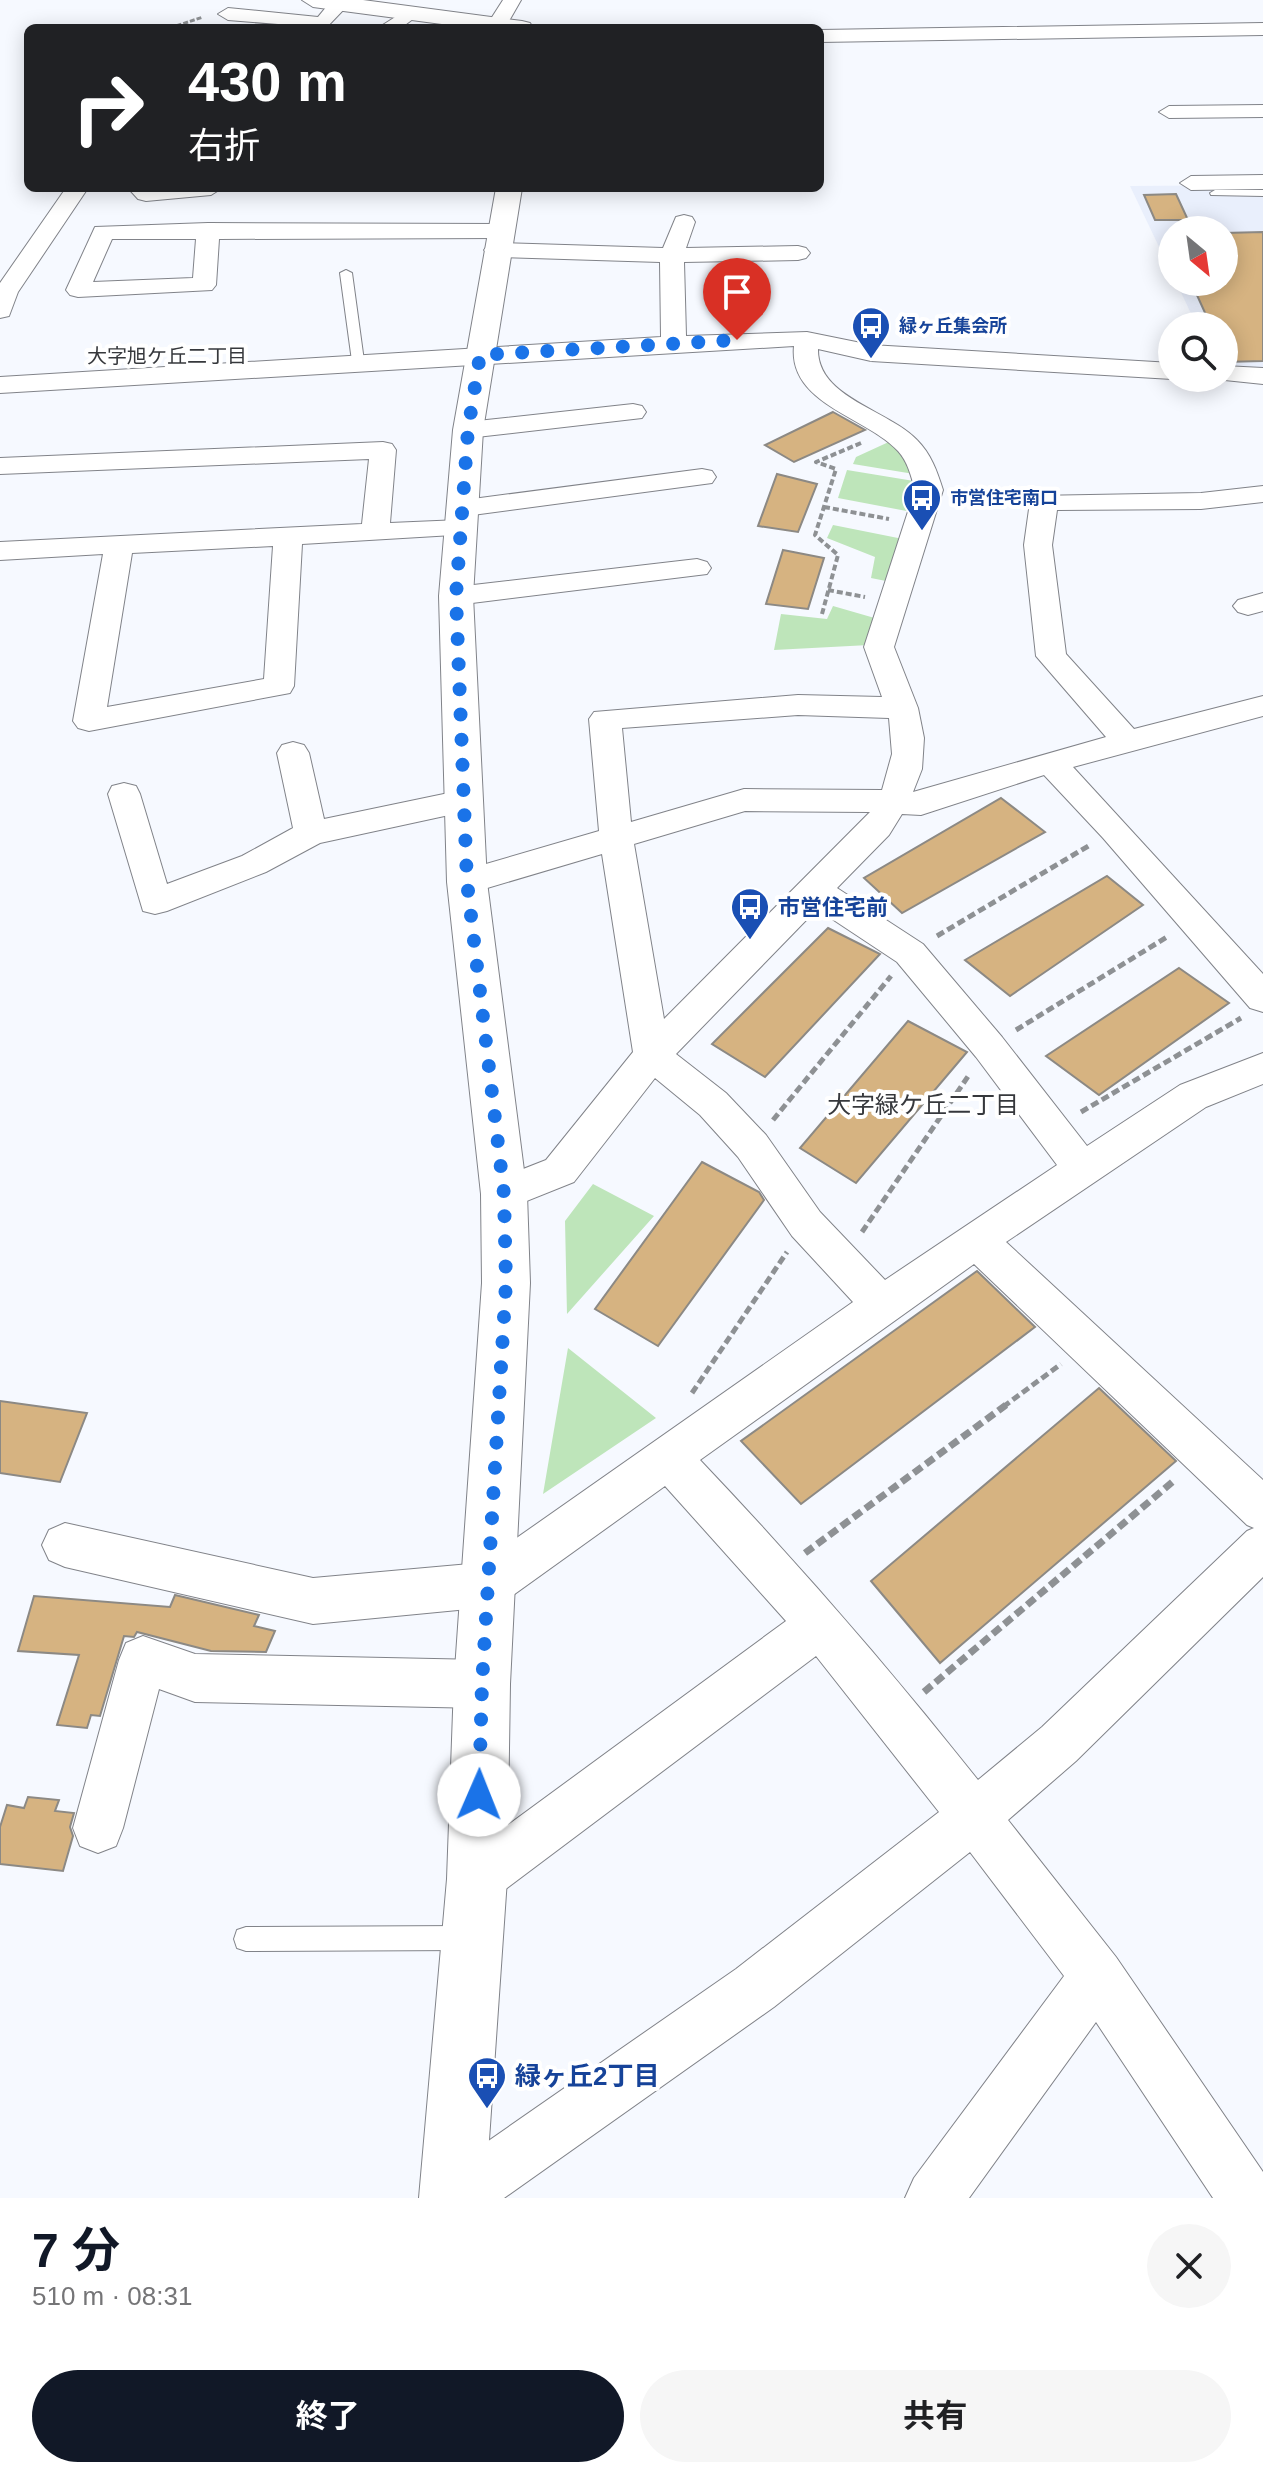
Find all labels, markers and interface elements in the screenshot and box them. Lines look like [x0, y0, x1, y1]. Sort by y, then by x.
text: 430 m [188, 50, 347, 113]
icon: right [56, 56, 160, 160]
text: 右折 [188, 125, 260, 166]
north arrow [1158, 216, 1238, 296]
map controls [1158, 216, 1238, 392]
pin [703, 258, 771, 340]
icon: arrive [715, 270, 759, 314]
bus stop icon: 緑ヶ丘集会所 [850, 305, 892, 360]
button: search [1158, 312, 1238, 392]
place label: 緑ヶ丘集会所 [899, 316, 1007, 336]
district label: 大字旭ケ丘二丁目 [87, 345, 247, 367]
bus stop icon: 市営住宅南口 [901, 477, 943, 532]
place label: 市営住宅南口 [950, 488, 1058, 508]
bus stop icon: 市営住宅前 [729, 886, 771, 941]
place label: 市営住宅前 [778, 895, 888, 920]
district label: 大字緑ケ丘二丁目 [827, 1091, 1019, 1118]
position arrow [437, 1753, 521, 1837]
bus stop icon: 緑ヶ丘2丁目 [466, 2055, 508, 2110]
place label: 緑ヶ丘2丁目 [515, 2061, 659, 2091]
text: 7 分 [32, 2224, 120, 2277]
button: close [1147, 2224, 1231, 2308]
text: 510 m · 08:31 [32, 2281, 192, 2311]
button: 終了 [32, 2370, 624, 2462]
button: 共有 [640, 2370, 1231, 2462]

